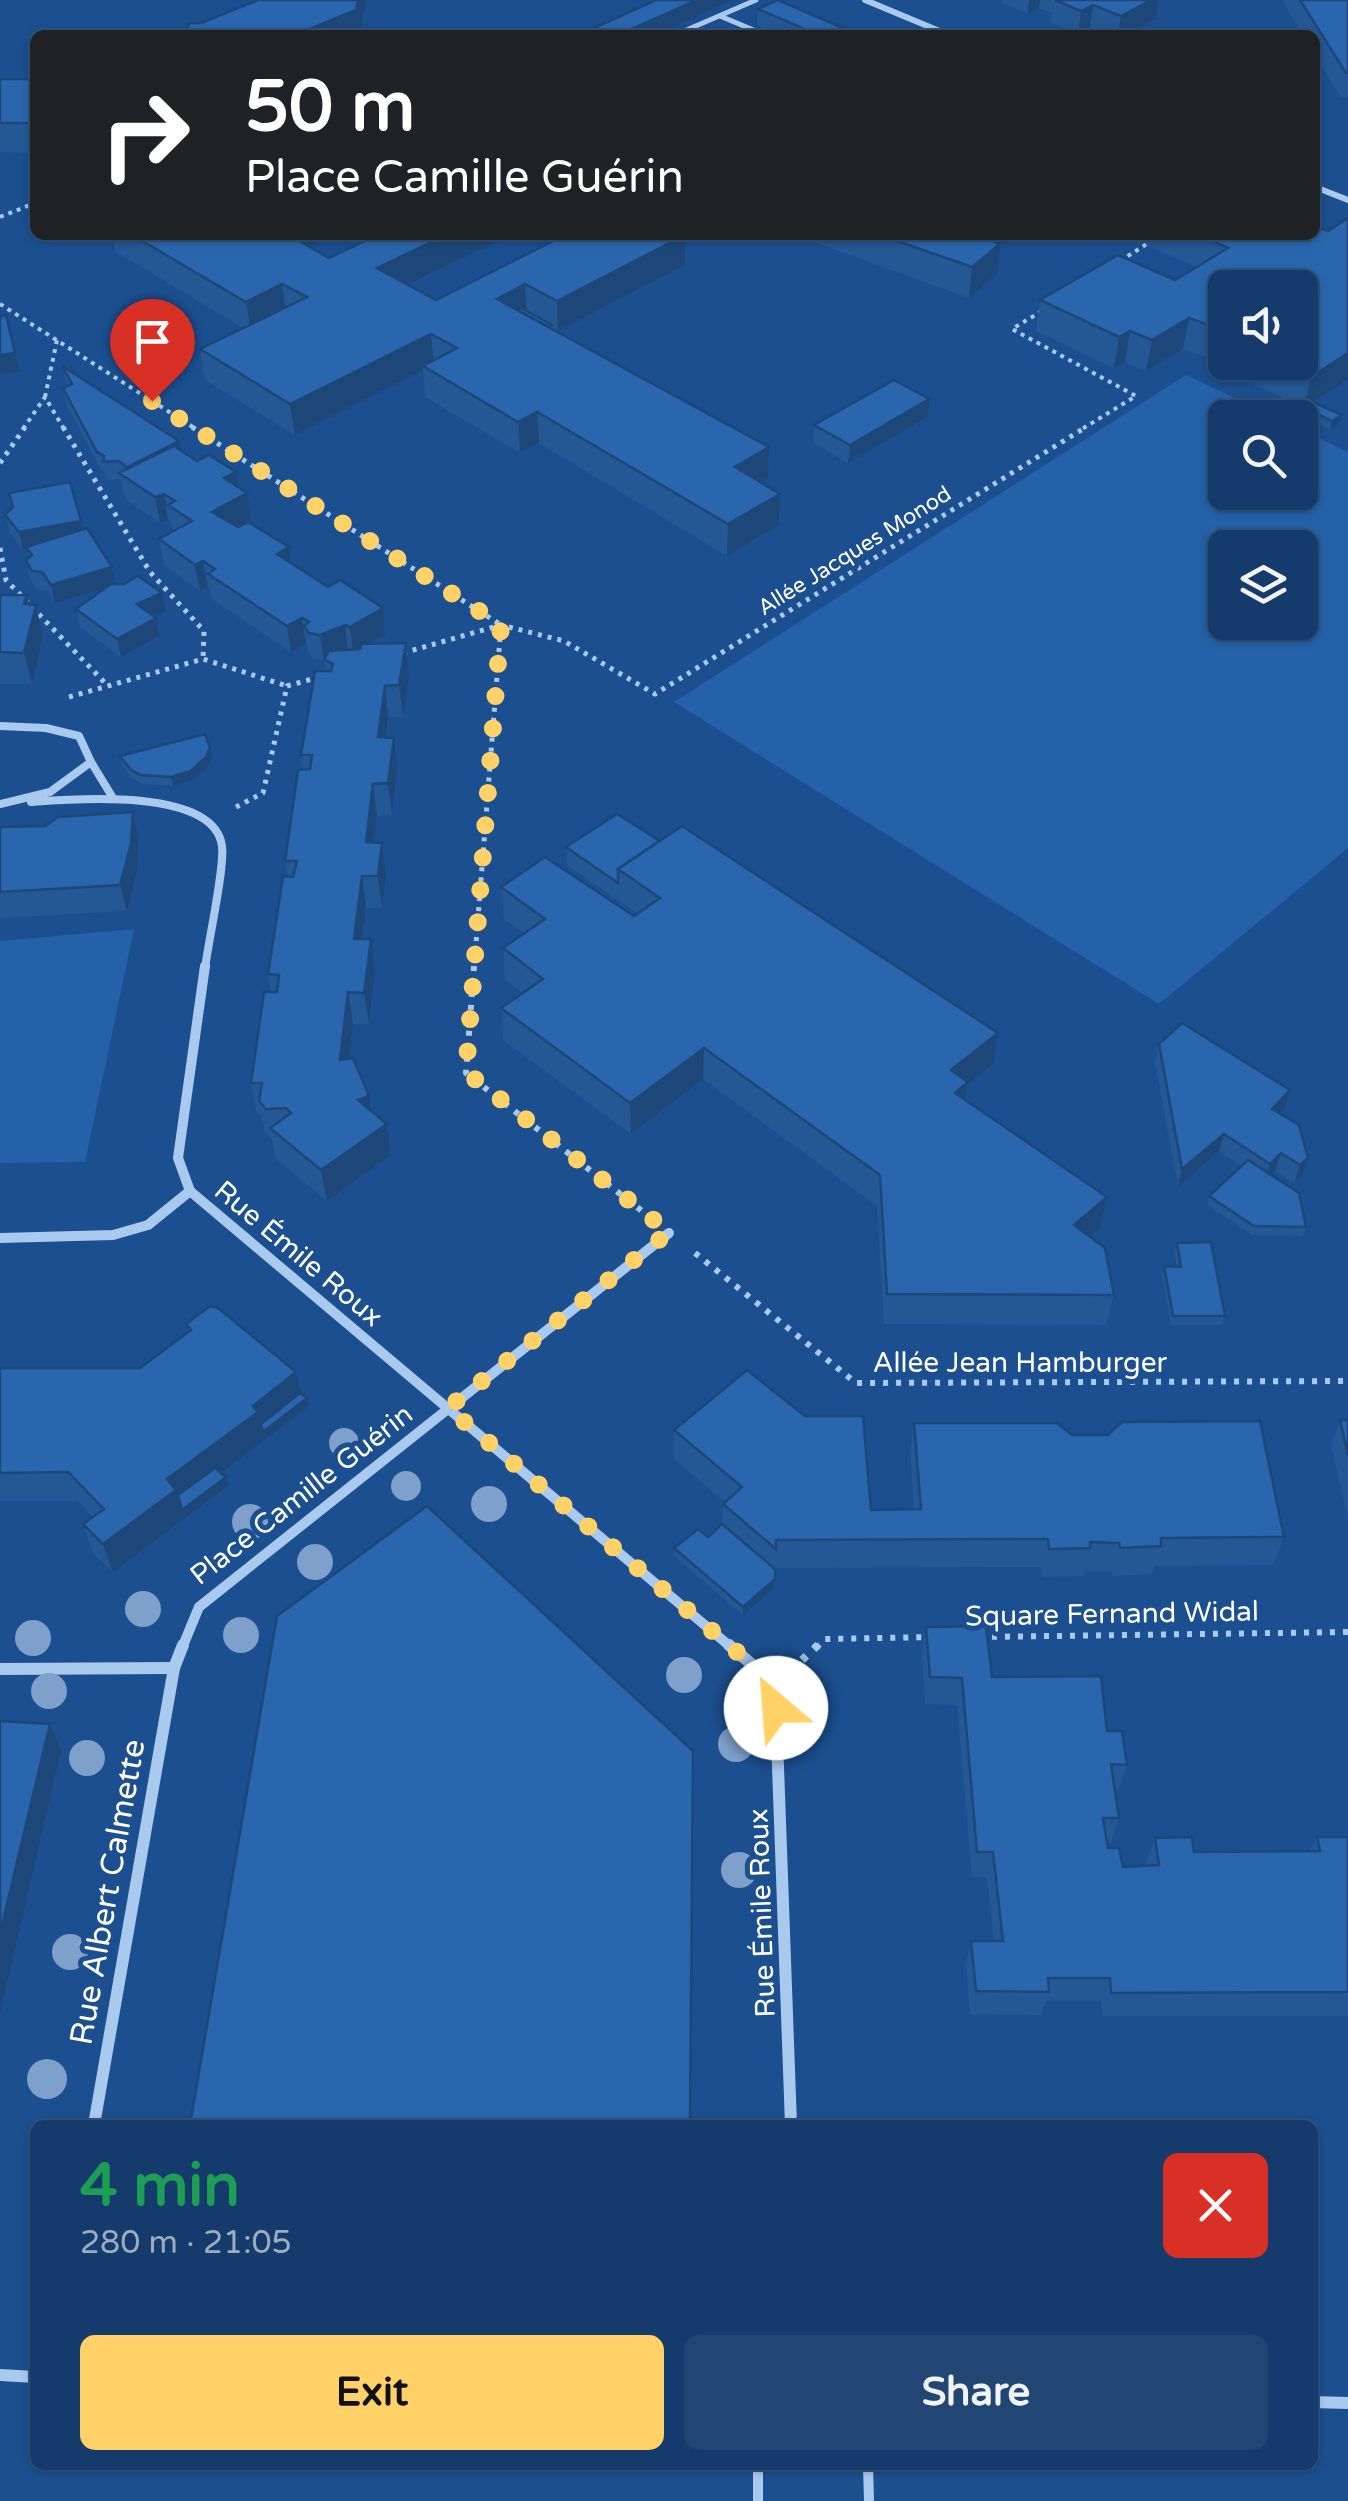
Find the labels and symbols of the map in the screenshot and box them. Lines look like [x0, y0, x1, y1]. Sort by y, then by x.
pin [110, 299, 195, 402]
street label: Allée Jacques Monod [753, 481, 956, 621]
street label: Rue Émile Roux [207, 1173, 389, 1334]
street label: Allée Jean Hamburger [873, 1346, 1167, 1380]
street label: Place Camille Guérin [184, 1397, 420, 1592]
street label: Square Fernand Widal [965, 1594, 1259, 1634]
position arrow [724, 1656, 828, 1760]
street label: Rue Albert Calmette [62, 1736, 154, 2048]
street label: Rue Émile Roux [741, 1808, 783, 2018]

